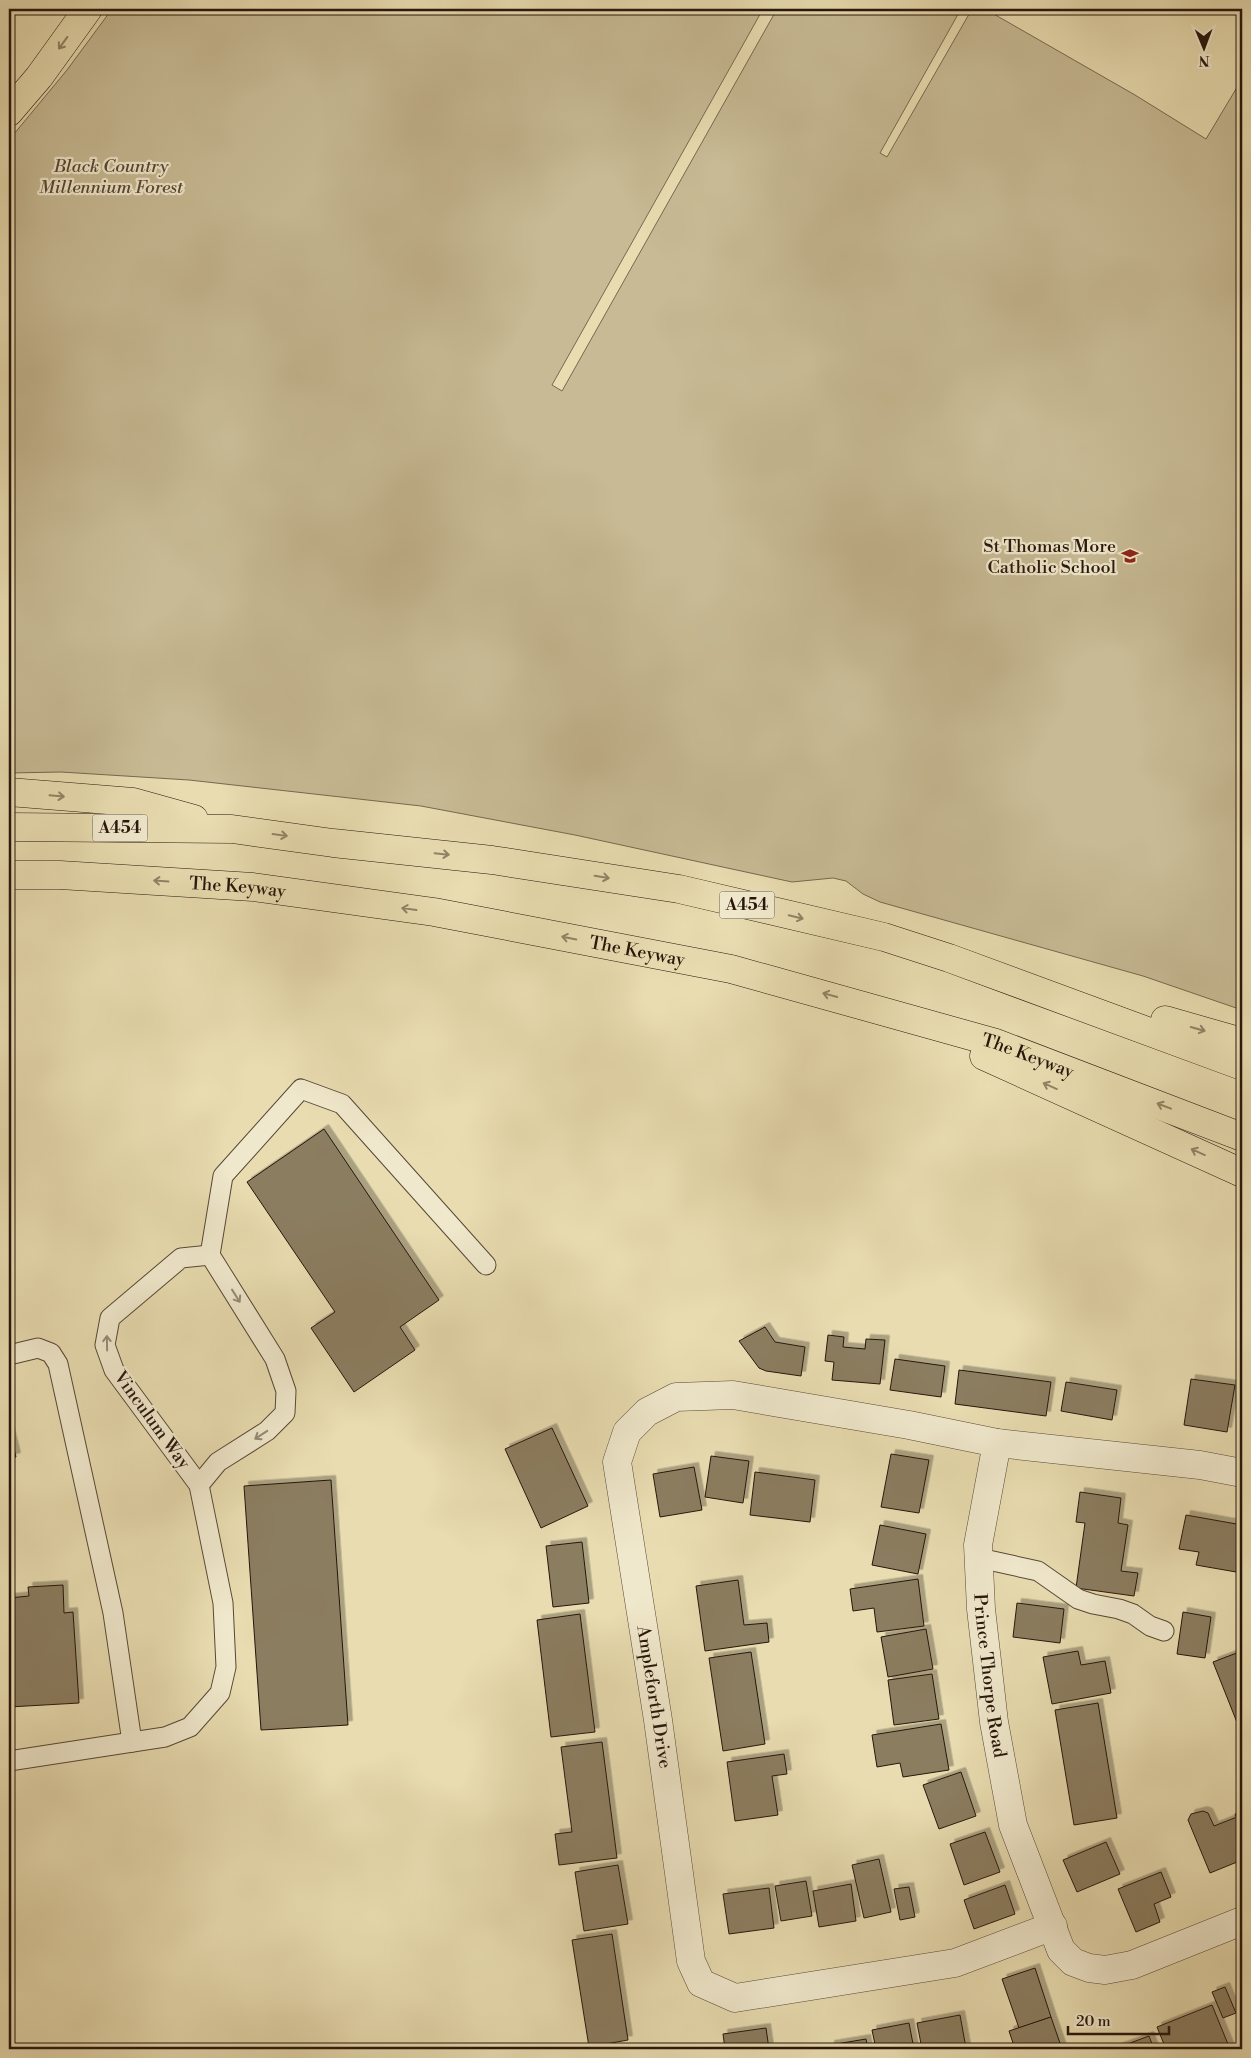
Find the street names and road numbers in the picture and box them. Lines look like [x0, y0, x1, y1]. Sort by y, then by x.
road number: A454 [92, 814, 148, 841]
street label: The Keyway [189, 872, 288, 903]
road number: A454 [720, 892, 774, 918]
street label: The Keyway [587, 931, 687, 971]
street label: The Keyway [979, 1028, 1078, 1083]
street label: Vinculum Way [108, 1366, 195, 1474]
street label: Prince Thorpe Road [969, 1593, 1012, 1760]
street label: Ampleforth Drive [631, 1623, 677, 1770]

